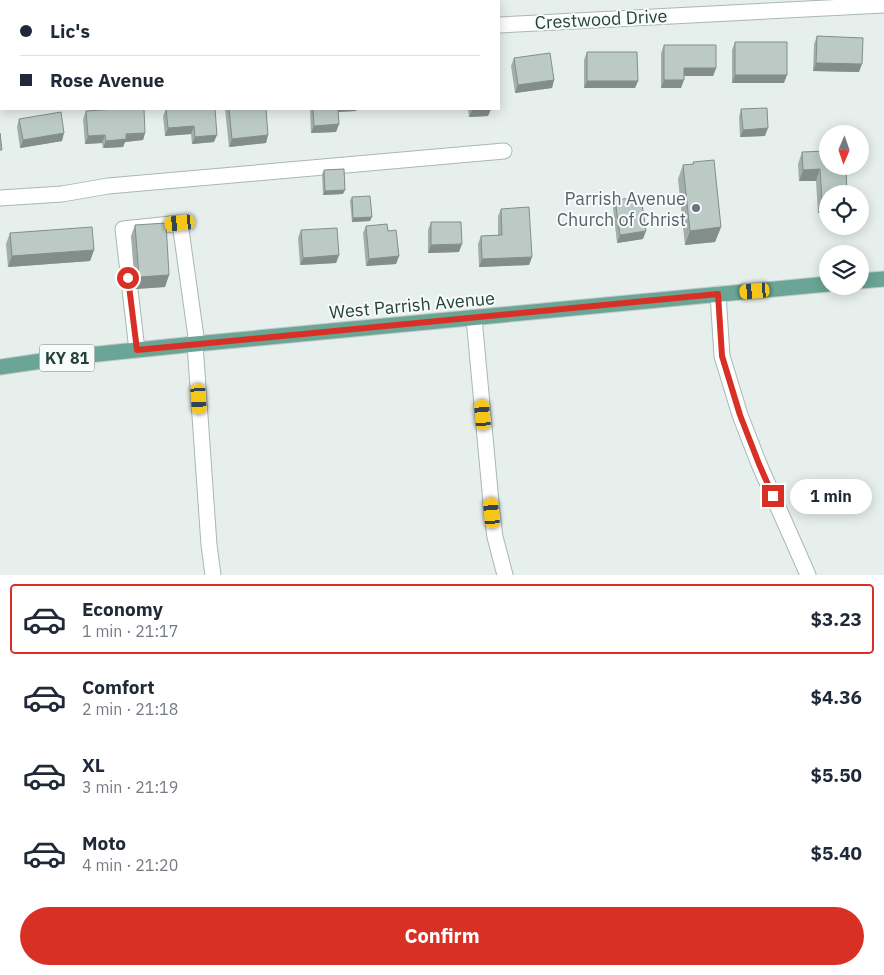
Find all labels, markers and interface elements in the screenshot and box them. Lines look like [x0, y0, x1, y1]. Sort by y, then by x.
street label: Crestwood Drive [534, 4, 668, 34]
text: Lic's [50, 19, 90, 43]
text: Rose Avenue [50, 68, 165, 92]
north arrow [819, 125, 869, 175]
map controls [819, 125, 869, 295]
button: locate [819, 185, 869, 235]
place label: Parrish Avenue Church of Christ [557, 187, 686, 231]
marker: Parrish Avenue Church of Christ [690, 202, 702, 214]
car [164, 214, 195, 232]
button: layers [819, 245, 869, 295]
route start [117, 267, 139, 289]
car [739, 282, 770, 300]
street label: West Parrish Avenue [328, 286, 496, 324]
road number: KY 81 [40, 344, 94, 372]
car [190, 384, 207, 414]
car [474, 399, 491, 431]
callout: 1 min [790, 478, 873, 514]
route end [762, 485, 784, 507]
text: 1 min [810, 486, 852, 506]
car [483, 497, 500, 529]
icon: car [22, 597, 67, 642]
text: Economy [82, 597, 163, 621]
text: $3.23 [810, 607, 862, 631]
text: 1 min · 21:17 [82, 621, 178, 641]
icon: car [22, 675, 67, 720]
text: Comfort [82, 675, 155, 699]
text: $4.36 [810, 685, 862, 709]
text: 2 min · 21:18 [82, 699, 178, 719]
icon: car [22, 753, 67, 798]
text: XL [82, 753, 105, 777]
text: $5.50 [810, 763, 862, 787]
text: 3 min · 21:19 [82, 777, 178, 797]
icon: car [22, 831, 67, 876]
text: Moto [82, 831, 126, 855]
text: $5.40 [810, 841, 862, 865]
text: 4 min · 21:20 [82, 855, 178, 875]
button: Confirm [20, 907, 864, 965]

